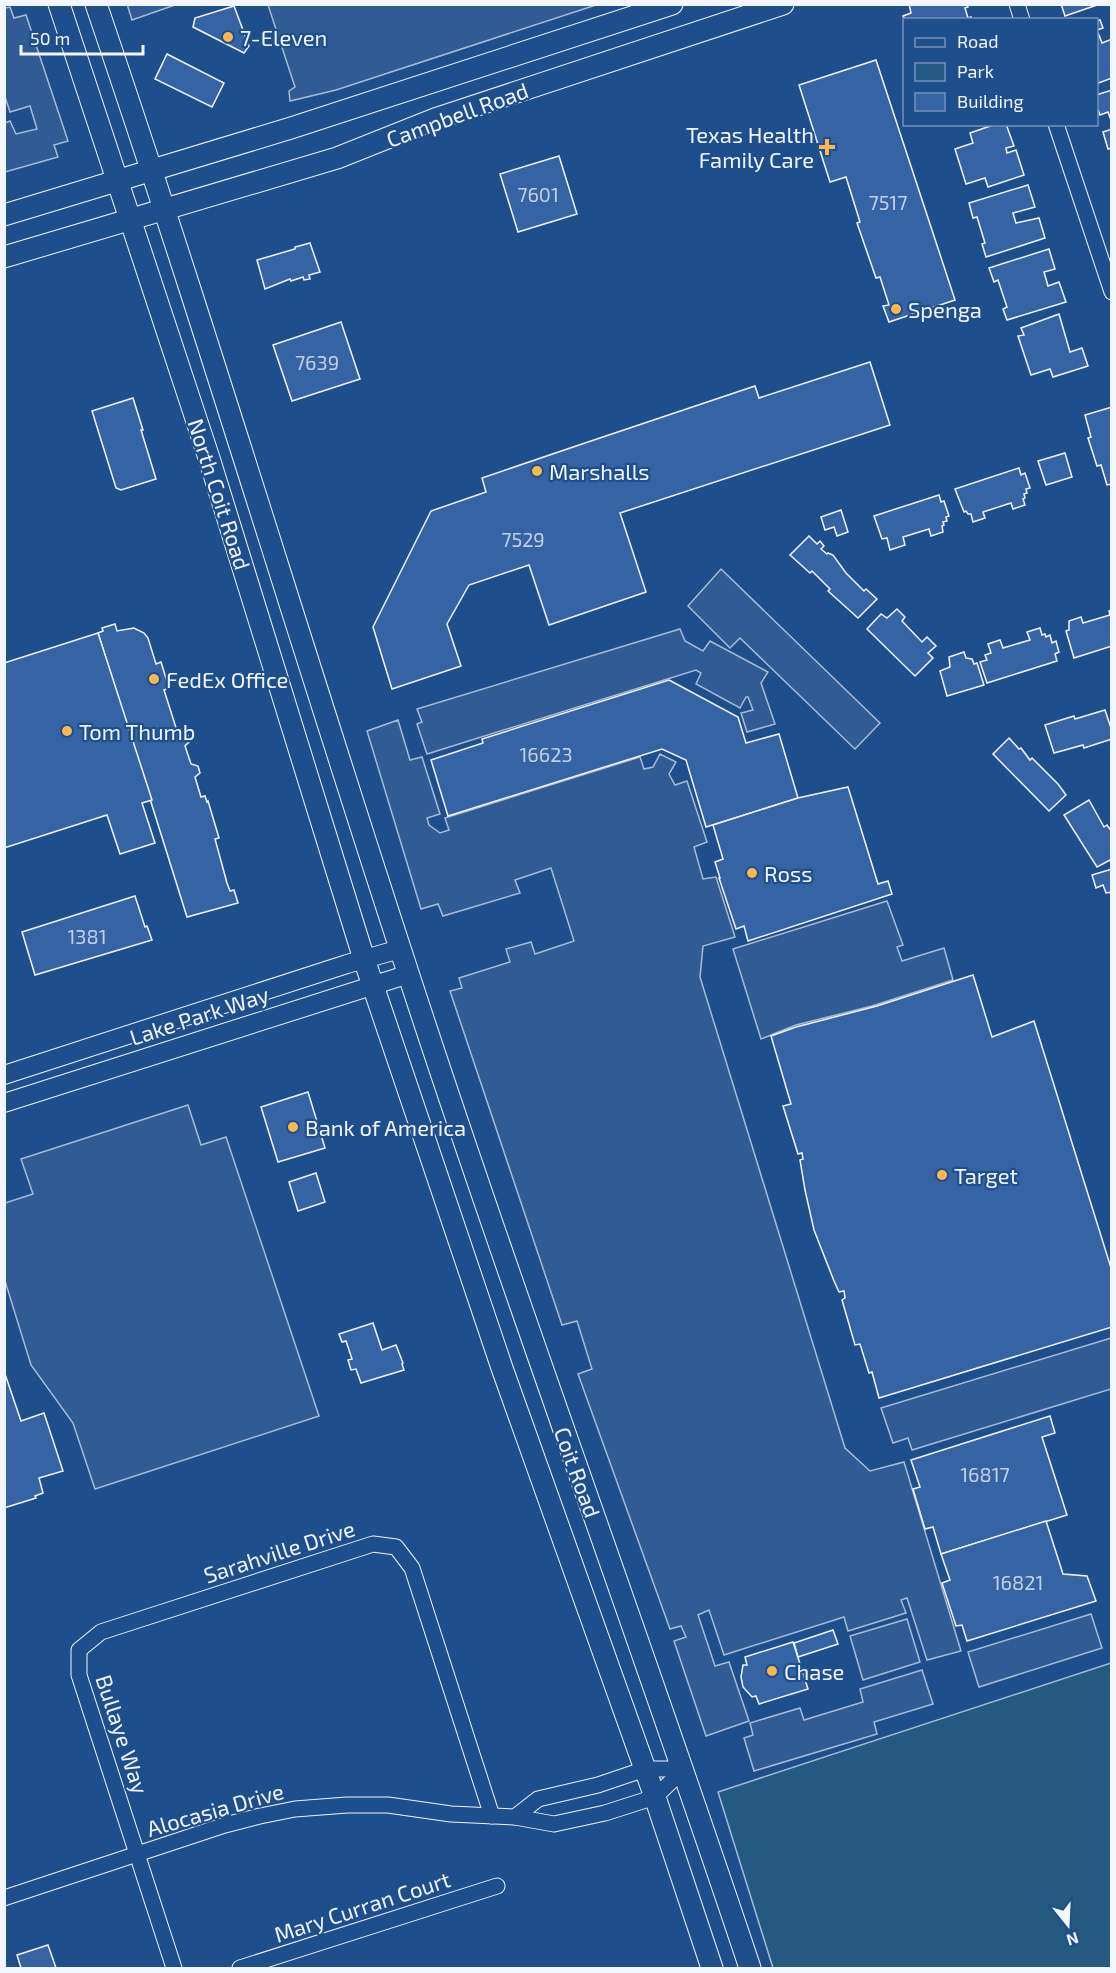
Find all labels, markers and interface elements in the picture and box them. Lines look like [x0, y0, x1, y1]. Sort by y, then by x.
scale bar [21, 18, 142, 56]
legend [903, 18, 1098, 126]
place label: 7-Eleven [240, 24, 327, 50]
text: 50 m [30, 27, 70, 49]
marker: 7-Eleven [221, 30, 235, 44]
text: Road [957, 30, 998, 52]
text: Park [957, 60, 994, 82]
street label: Campbell Road [382, 76, 532, 152]
text: Building [957, 90, 1024, 112]
place label: Texas Health Family Care [686, 121, 814, 172]
marker: Texas Health Family Care [818, 138, 836, 156]
house number: 7601 [517, 182, 559, 206]
house number: 7517 [868, 190, 908, 214]
place label: Spenga [908, 296, 982, 322]
marker: Spenga [889, 302, 903, 316]
house number: 7639 [295, 350, 339, 374]
street label: North Coit Road [183, 415, 257, 573]
place label: Marshalls [549, 458, 649, 484]
marker: Marshalls [530, 464, 544, 478]
house number: 7529 [501, 527, 545, 551]
place label: FedEx Office [166, 666, 288, 692]
marker: FedEx Office [147, 672, 161, 686]
place label: Tom Thumb [79, 718, 195, 744]
marker: Tom Thumb [60, 724, 74, 738]
house number: 16623 [519, 742, 573, 766]
place label: Ross [764, 860, 812, 886]
marker: Ross [745, 866, 759, 880]
house number: 1381 [67, 924, 107, 948]
street label: Lake Park Way [126, 980, 272, 1050]
place label: Bank of America [305, 1114, 466, 1140]
marker: Bank of America [286, 1120, 300, 1134]
place label: Target [954, 1162, 1018, 1188]
marker: Target [935, 1168, 949, 1182]
street label: Coit Road [550, 1423, 606, 1521]
house number: 16817 [960, 1462, 1010, 1486]
street label: Sarahville Drive [200, 1514, 358, 1588]
house number: 16821 [993, 1570, 1043, 1594]
place label: Chase [784, 1658, 844, 1684]
marker: Chase [765, 1664, 779, 1678]
street label: Bullaye Way [92, 1671, 155, 1797]
street label: Alocasia Drive [143, 1777, 287, 1841]
street label: Mary Curran Court [271, 1865, 453, 1947]
north arrow [1038, 1895, 1098, 1955]
text: N [1064, 1929, 1081, 1951]

